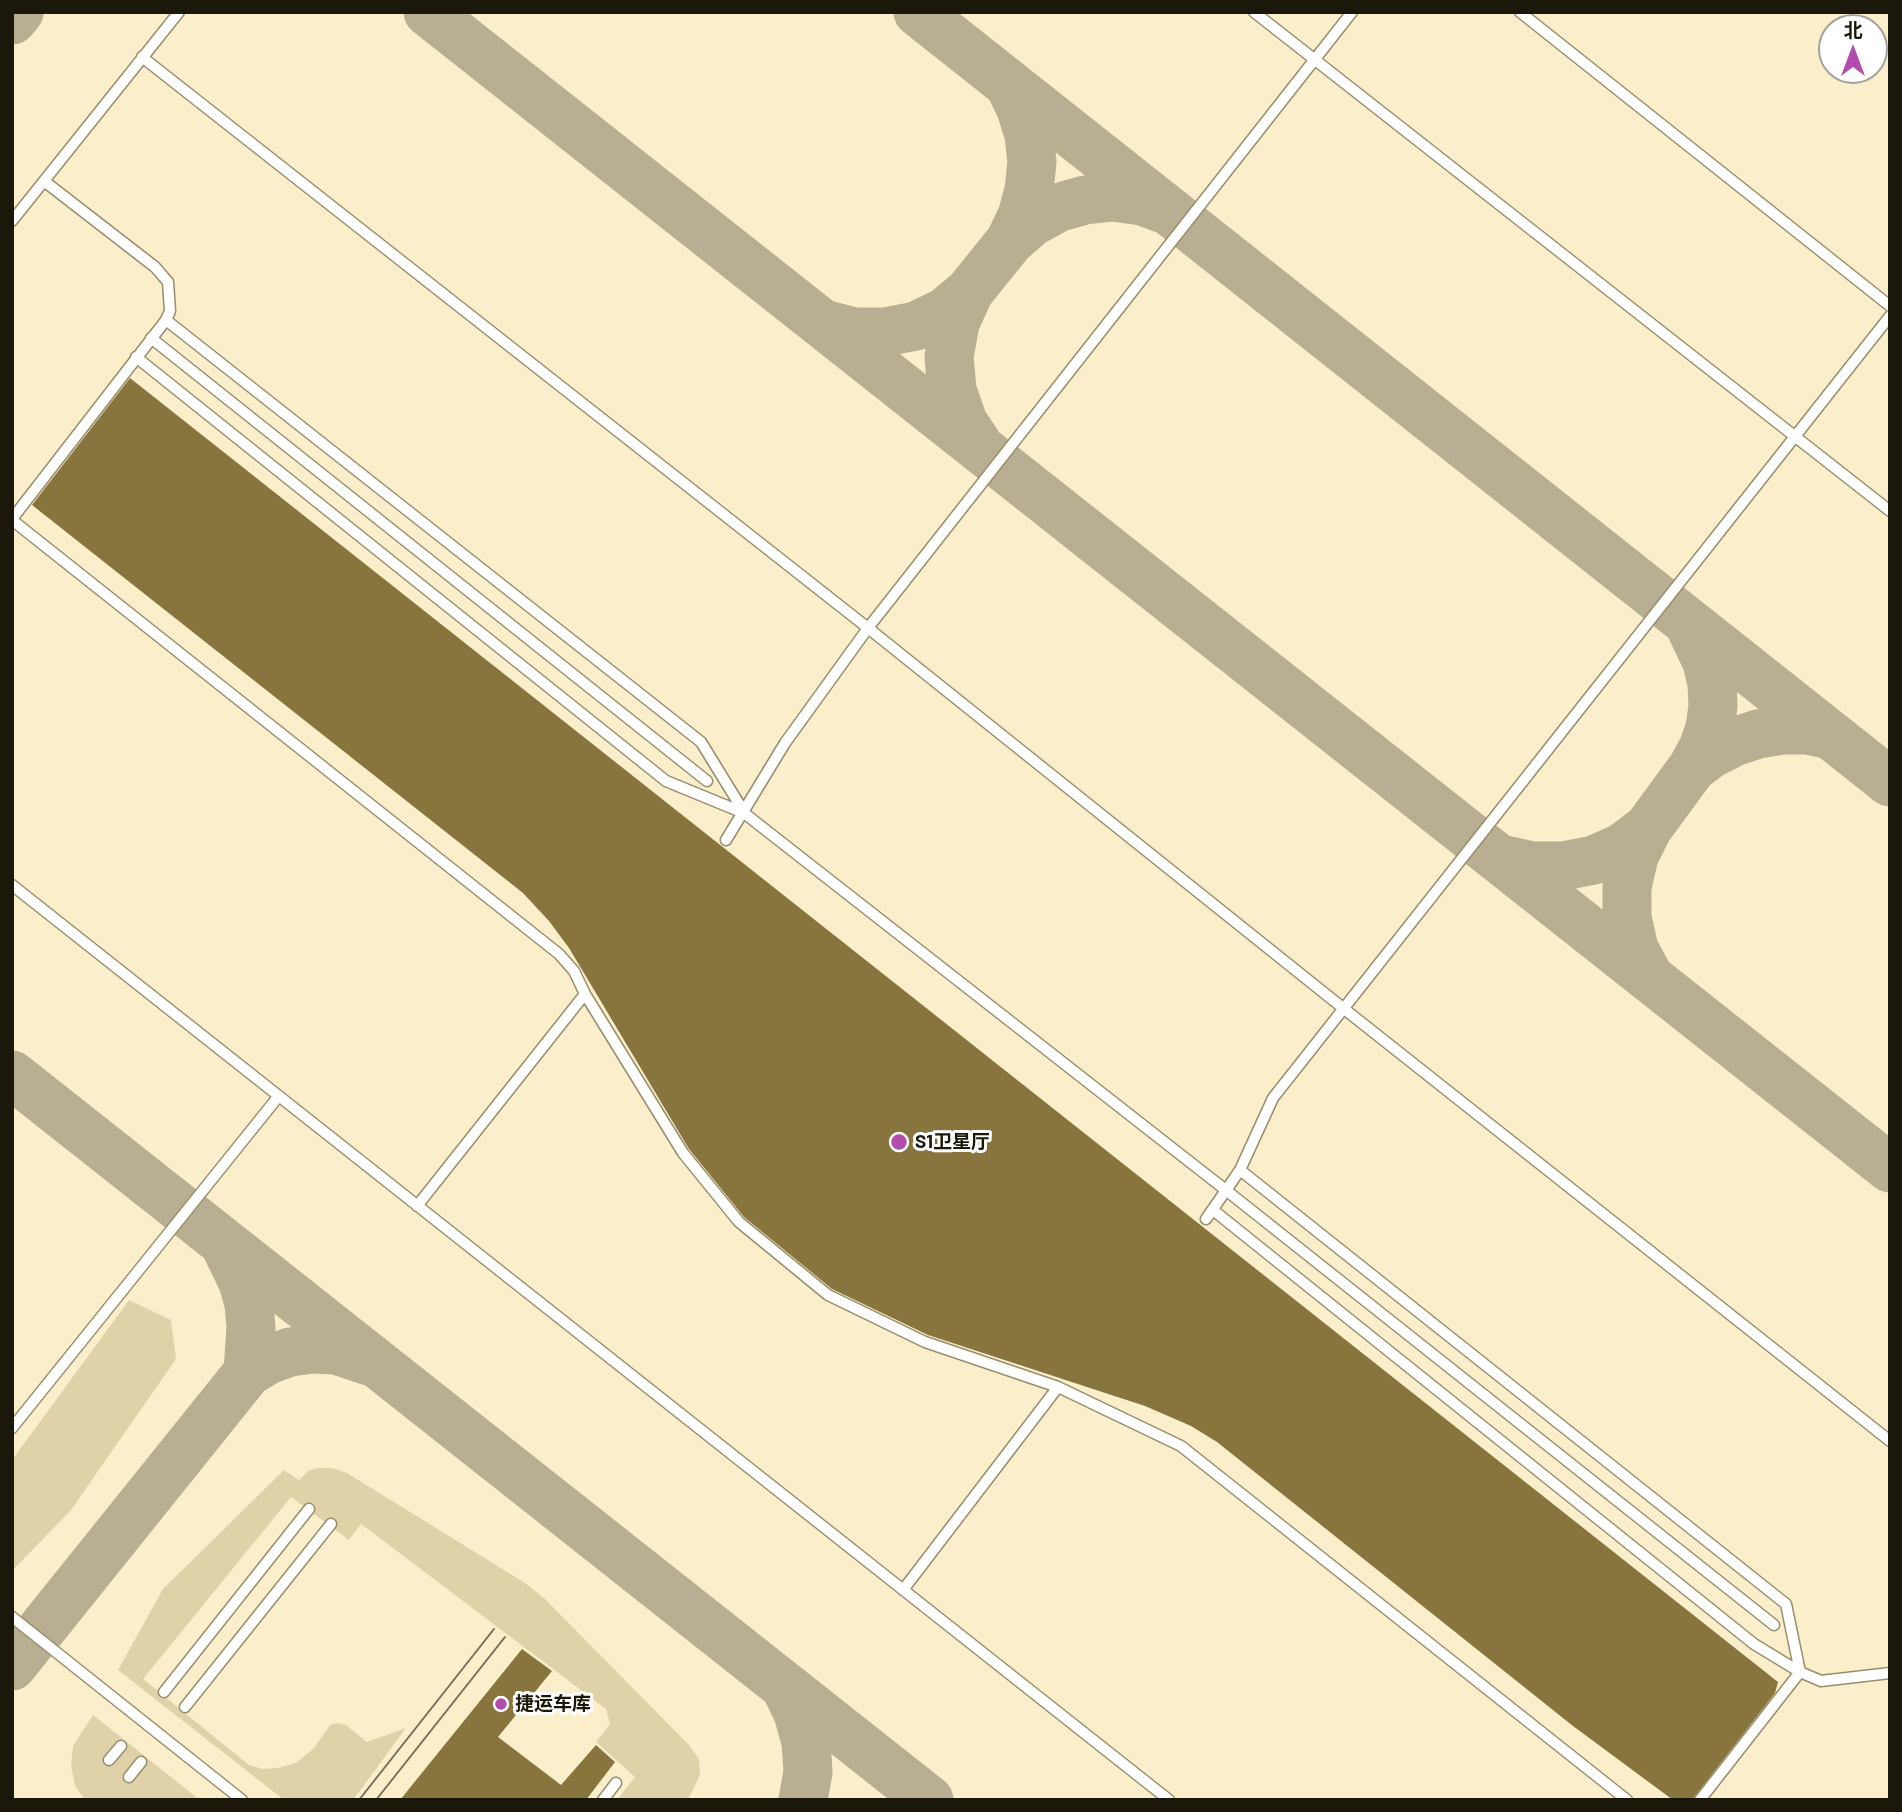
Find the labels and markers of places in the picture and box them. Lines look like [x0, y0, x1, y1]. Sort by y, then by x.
place label: S1卫星厅 [915, 1131, 990, 1153]
marker: S1卫星厅 [889, 1132, 909, 1152]
place label: 捷运车库 [515, 1693, 591, 1715]
marker: 捷运车库 [493, 1696, 509, 1712]

